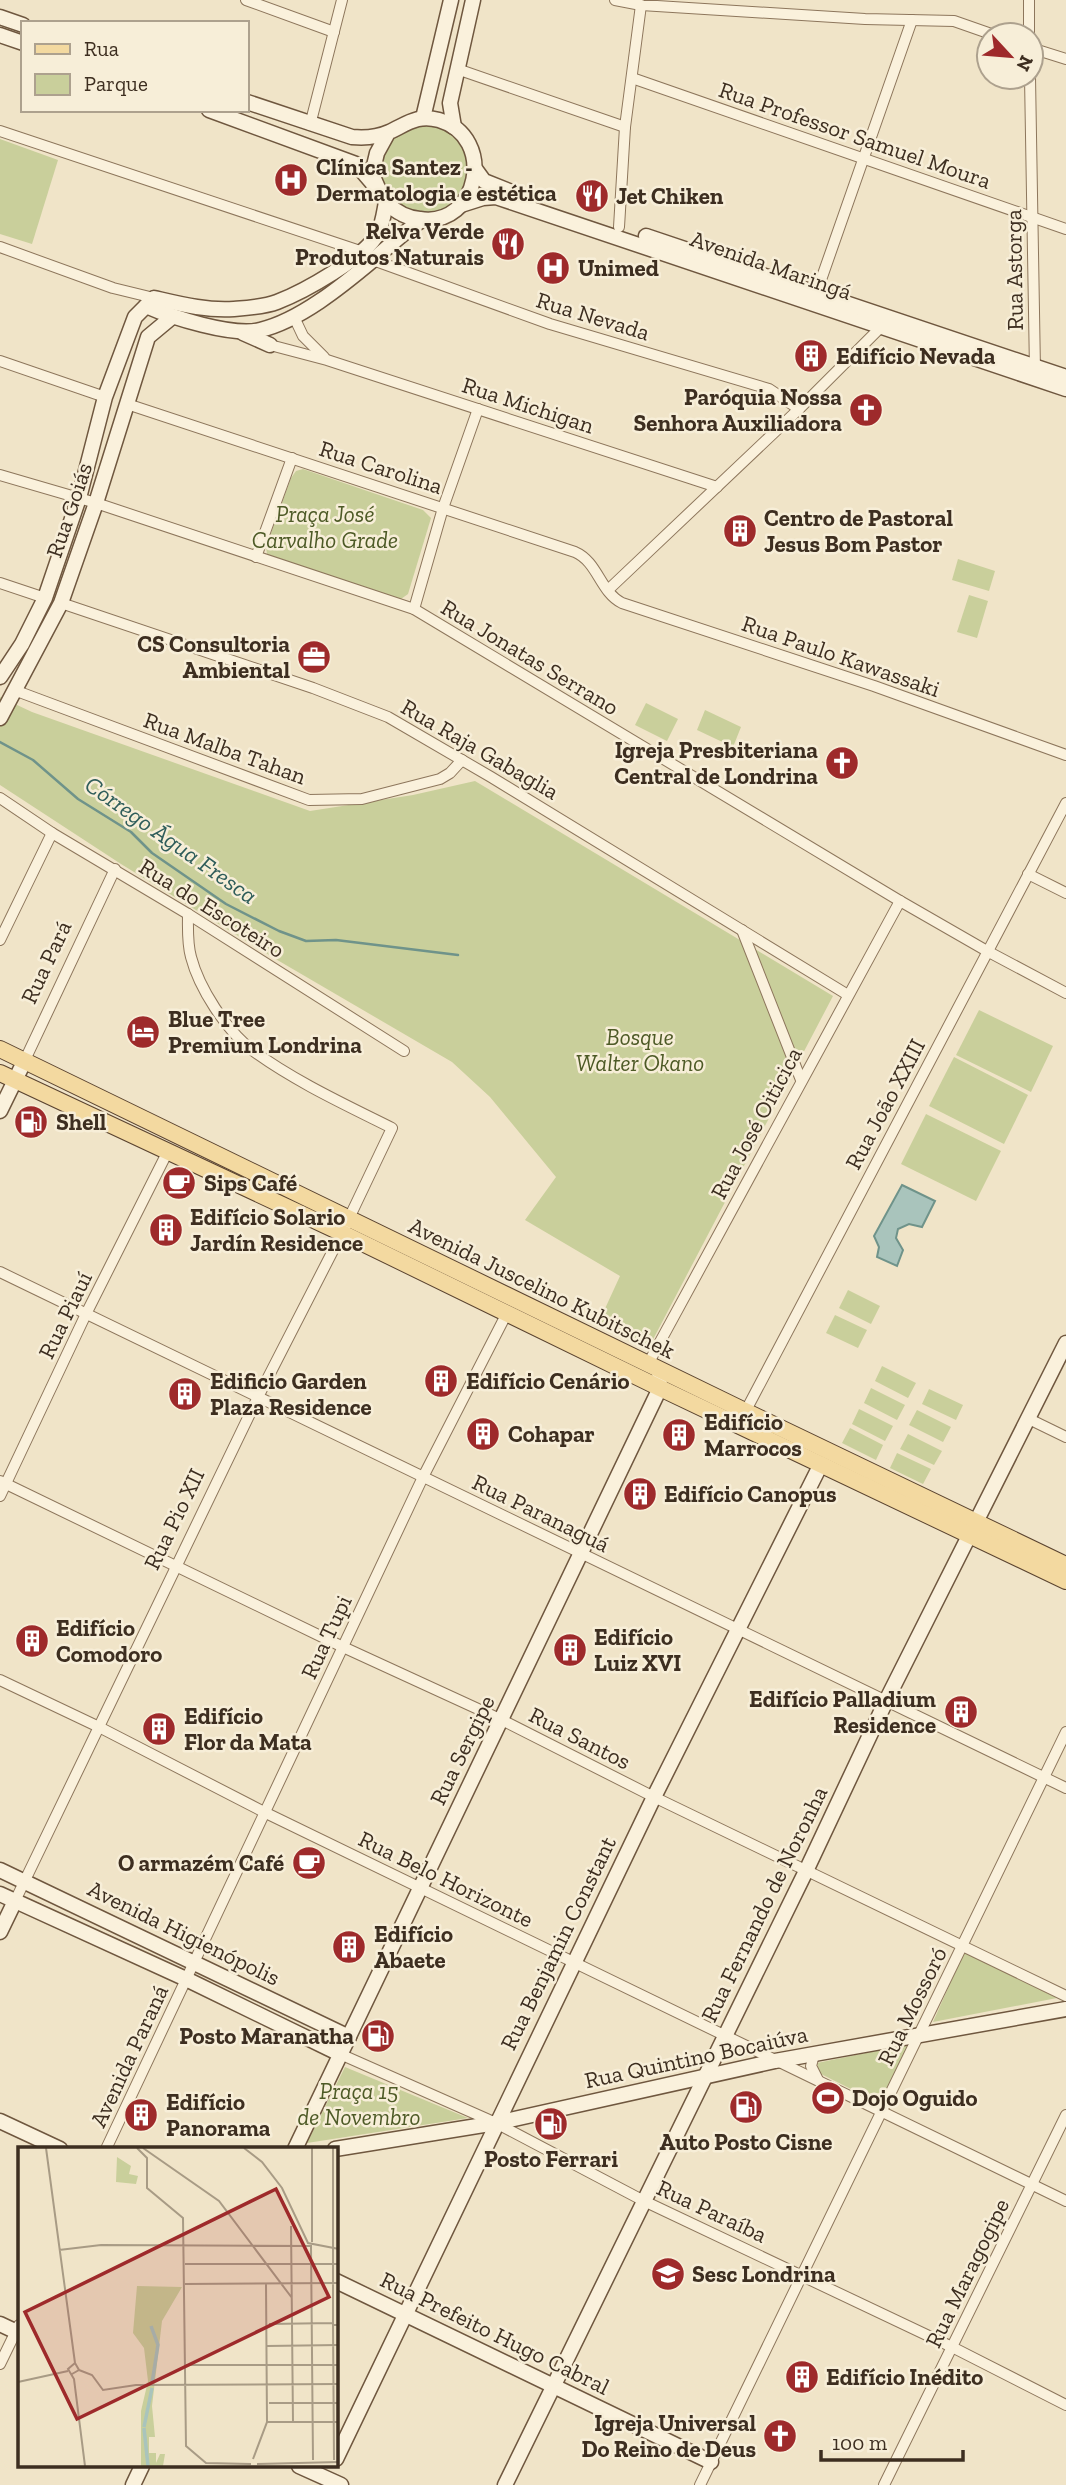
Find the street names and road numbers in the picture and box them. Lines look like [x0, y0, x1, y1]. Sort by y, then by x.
street label: Rua Professor Samuel Moura [715, 75, 995, 195]
street label: Rua Astorga [999, 209, 1029, 331]
street label: Avenida Maringá [687, 224, 855, 306]
street label: Rua Nevada [533, 286, 653, 346]
street label: Rua Michigan [459, 371, 597, 439]
street label: Rua Carolina [316, 434, 446, 500]
street label: Rua Goiás [40, 459, 98, 561]
street label: Rua Jonatas Serrano [436, 593, 624, 721]
street label: Rua Paulo Kawassaki [738, 609, 944, 703]
street label: Rua Raja Gabaglia [396, 692, 564, 806]
street label: Rua Malba Tahan [140, 706, 310, 790]
street label: Rua do Escoteiro [134, 852, 290, 964]
street label: Rua Pará [15, 916, 77, 1008]
street label: Rua João XXIII [839, 1034, 931, 1174]
street label: Rua José Oiticica [704, 1042, 808, 1204]
street label: Avenida Juscelino Kubitschek [404, 1211, 680, 1365]
street label: Rua Piauí [32, 1267, 98, 1363]
street label: Rua Pio XII [137, 1464, 211, 1574]
street label: Rua Paranaguá [468, 1468, 614, 1558]
street label: Rua Tupi [294, 1591, 358, 1683]
street label: Rua Sergipe [423, 1691, 501, 1809]
street label: Rua Santos [524, 1700, 636, 1776]
street label: Rua Fernando de Noronha [695, 1781, 833, 2027]
street label: Rua Belo Horizonte [354, 1825, 538, 1933]
street label: Rua Benjamin Constant [494, 1831, 622, 2054]
street label: Avenida Higienópolis [83, 1874, 285, 1992]
street label: Rua Mossoró [871, 1942, 953, 2070]
street label: Avenida Paraná [84, 1980, 174, 2132]
street label: Rua Quintino Bocaiúva [582, 2020, 810, 2094]
street label: Rua Paraíba [653, 2173, 771, 2249]
street label: Rua Maragogipe [919, 2194, 1015, 2352]
street label: Rua Prefeito Hugo Cabral [376, 2265, 614, 2401]

